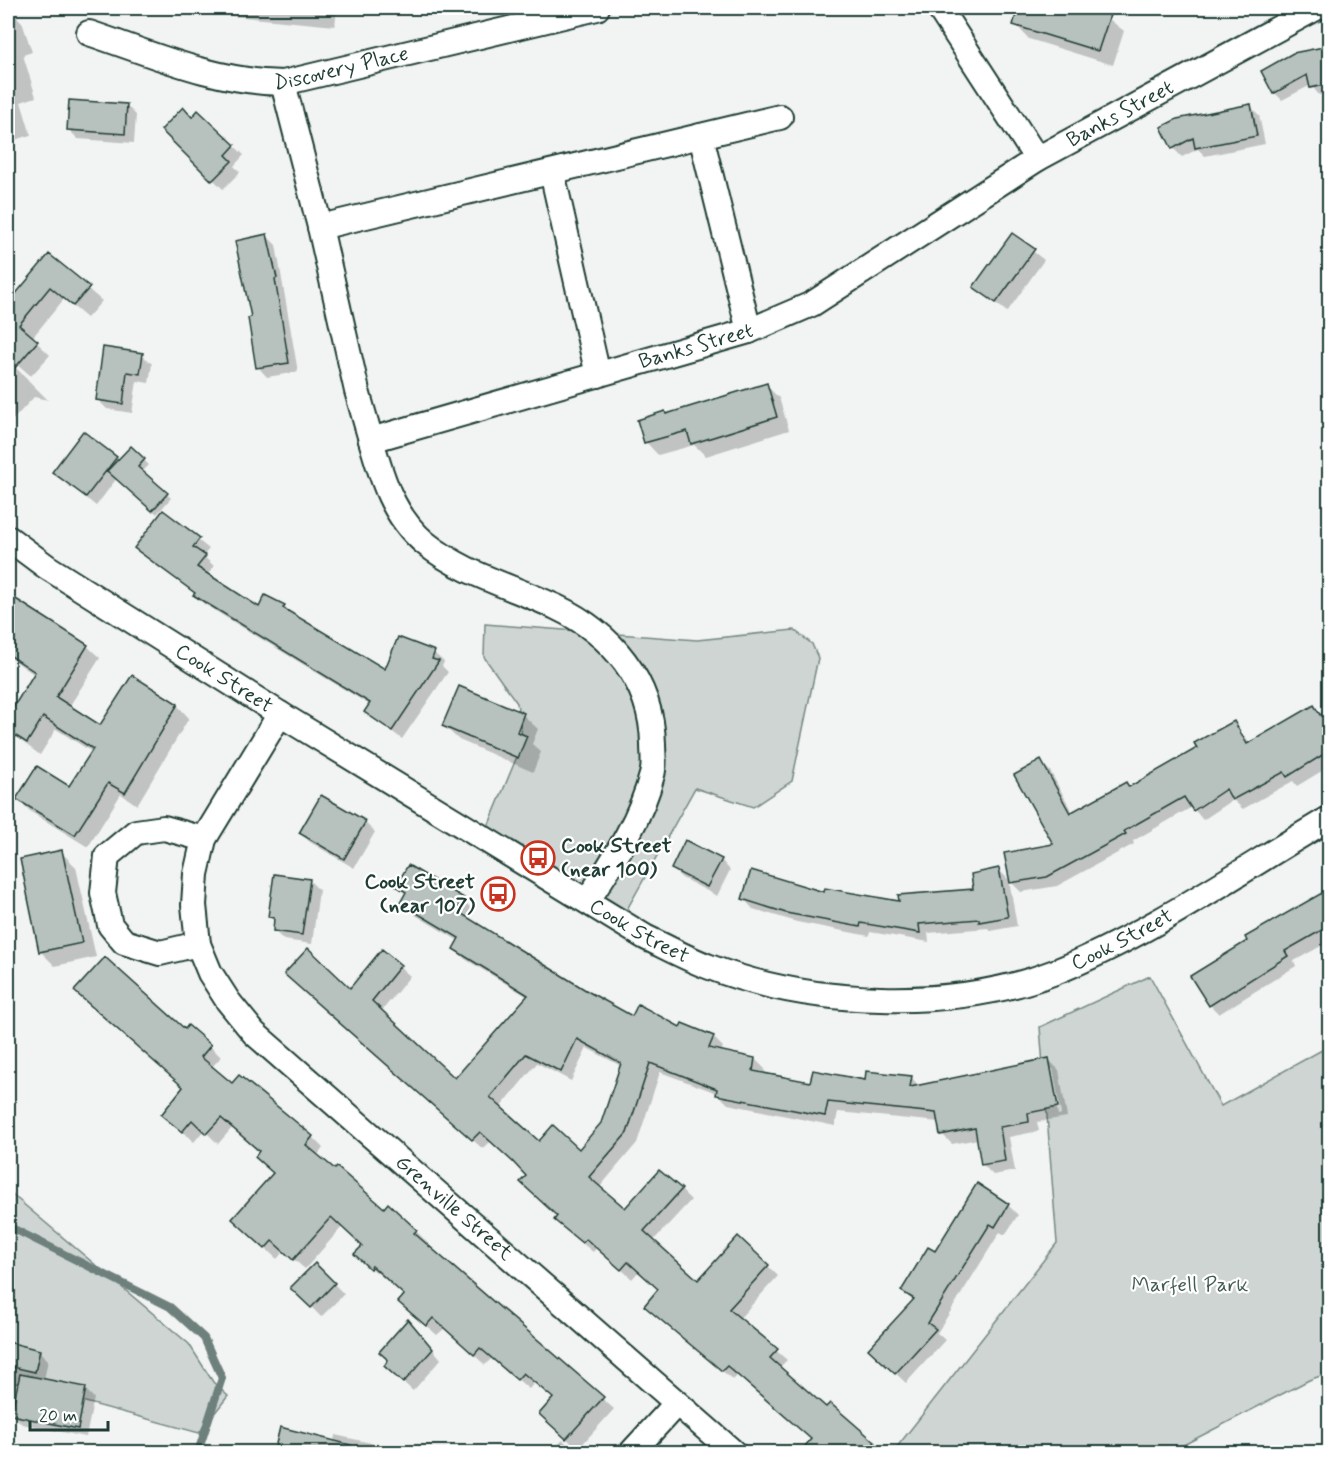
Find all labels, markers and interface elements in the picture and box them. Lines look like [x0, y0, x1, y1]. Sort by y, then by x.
street label: Discovery Place [274, 39, 411, 97]
street label: Banks Street [1062, 74, 1179, 154]
street label: Banks Street [636, 316, 757, 376]
street label: Cook Street [170, 637, 278, 720]
place label: Cook Street (near 100) [561, 832, 672, 884]
bus stop icon: Cook Street (near 100) [520, 840, 556, 876]
place label: Cook Street (near 107) [364, 868, 476, 920]
bus stop icon: Cook Street (near 107) [480, 876, 516, 912]
street label: Cook Street [584, 892, 694, 971]
street label: Cook Street [1067, 902, 1178, 977]
street label: Grenville Street [389, 1149, 519, 1268]
park label: Marfell Park [1132, 1271, 1249, 1299]
scale bar [30, 1394, 108, 1432]
text: 20 m [39, 1404, 77, 1428]

